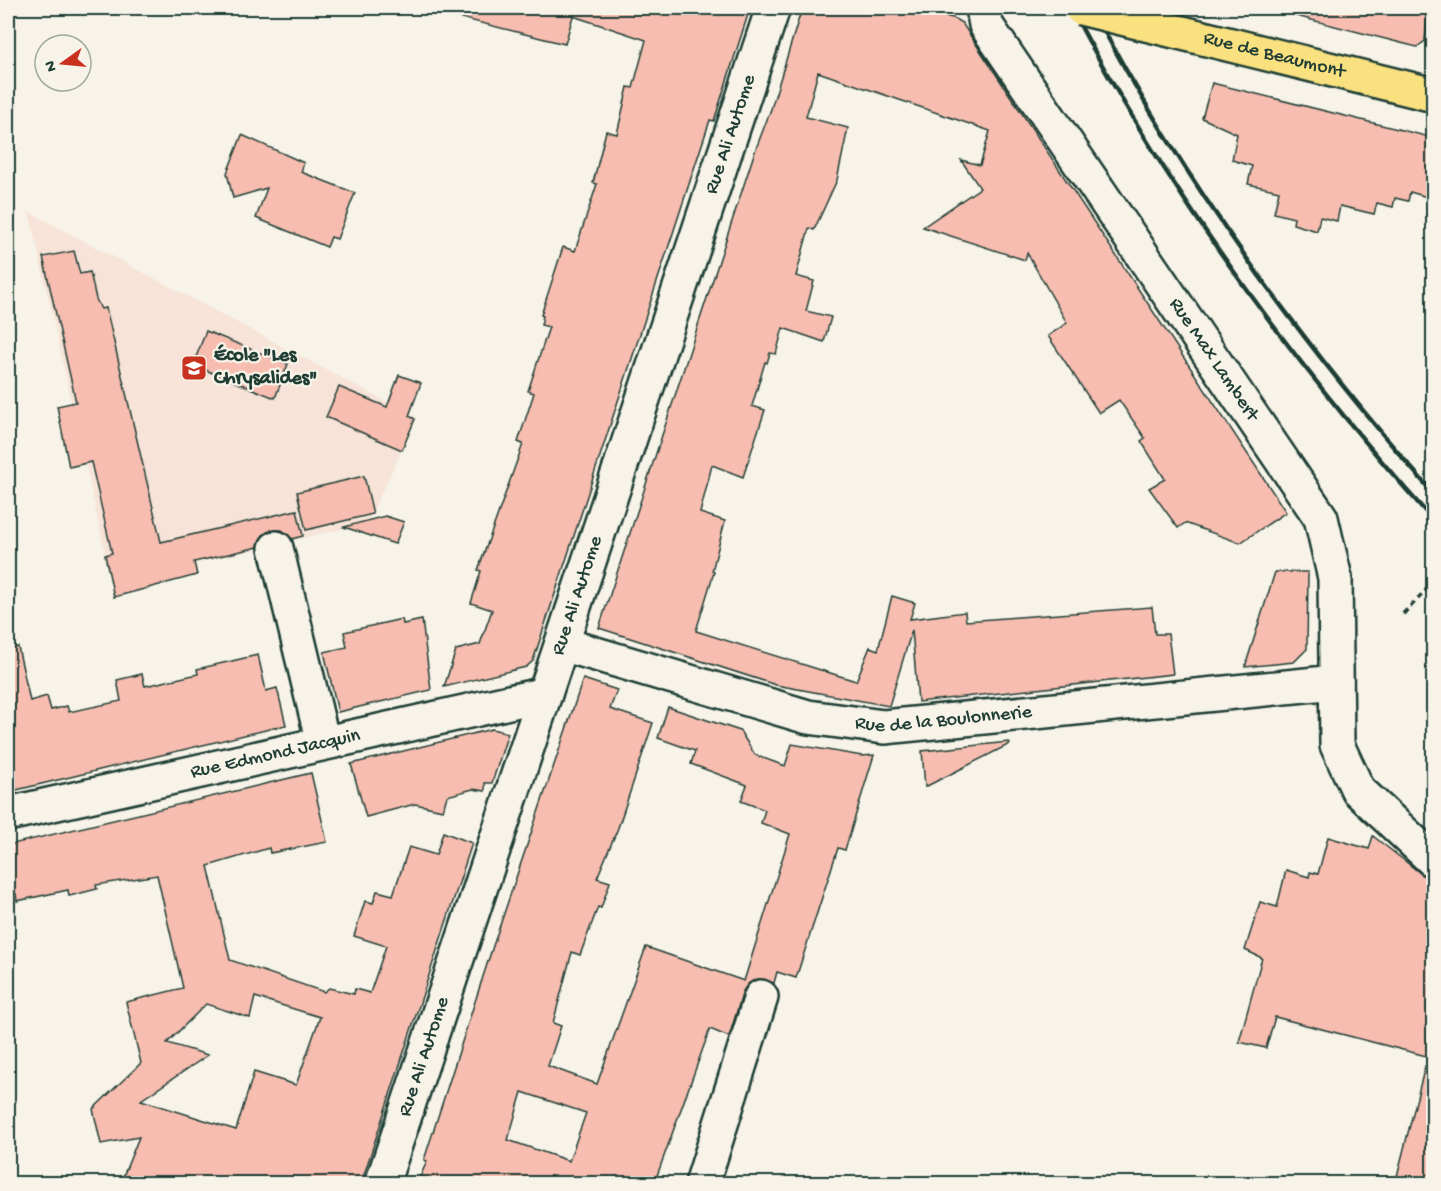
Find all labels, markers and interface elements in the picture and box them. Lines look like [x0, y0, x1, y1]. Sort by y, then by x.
street label: Rue de Beaumont [1201, 27, 1349, 85]
north arrow [33, 33, 93, 93]
text: N [41, 58, 62, 73]
street label: Rue Ali Autome [700, 71, 762, 197]
street label: Rue Max Lambert [1163, 294, 1264, 427]
place label: École "Les Chrysalides" [213, 344, 317, 391]
school or university icon: École "Les Chrysalides" [179, 353, 209, 383]
street label: Rue Ali Autome [547, 532, 608, 658]
street label: Rue de la Boulonnerie [854, 701, 1034, 739]
street label: Rue Edmond Jacquin [188, 724, 363, 784]
street label: Rue Ali Autome [394, 993, 455, 1120]

